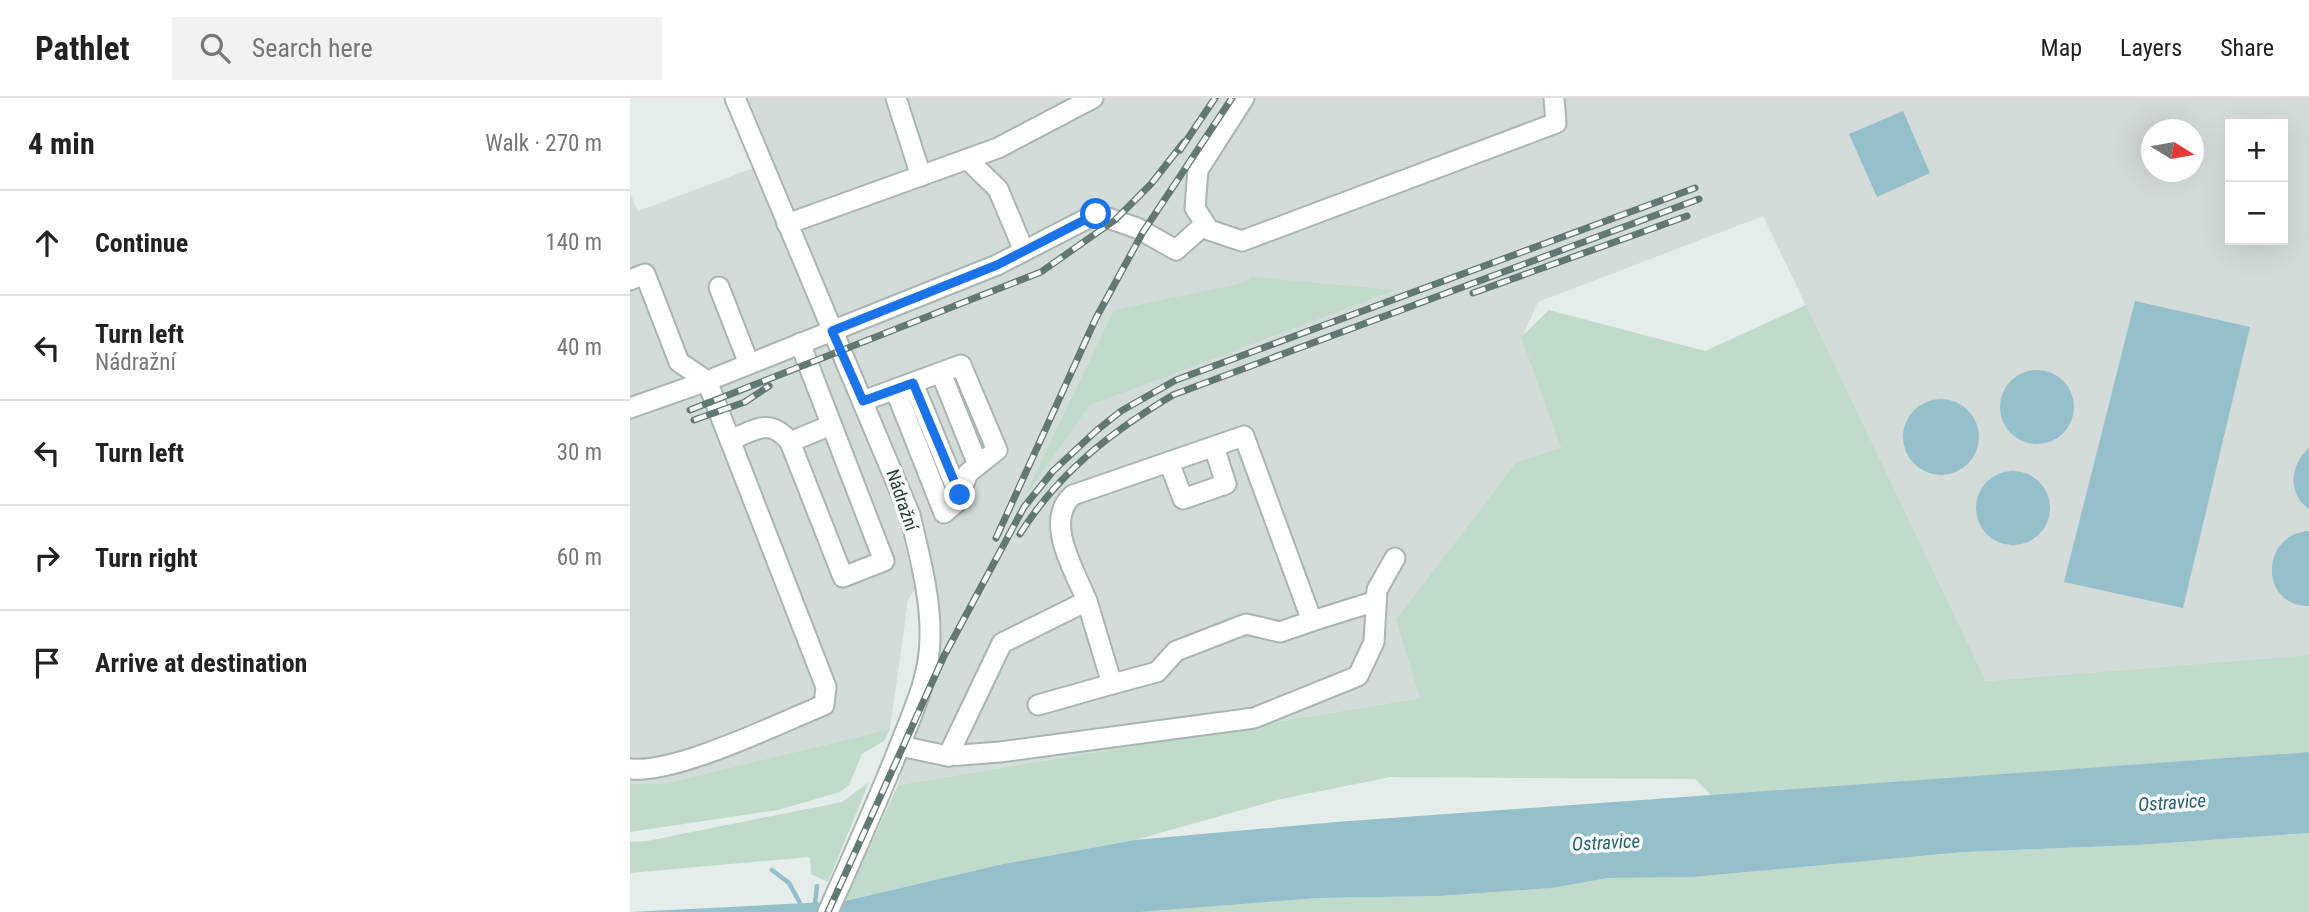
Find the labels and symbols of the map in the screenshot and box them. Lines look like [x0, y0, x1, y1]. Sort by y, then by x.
north arrow [2141, 119, 2204, 182]
route start [1080, 198, 1111, 229]
street label: Nádražní [882, 466, 923, 534]
route end [944, 479, 975, 510]
water label: Ostravice [2137, 789, 2207, 816]
water label: Ostravice [1571, 829, 1641, 856]

